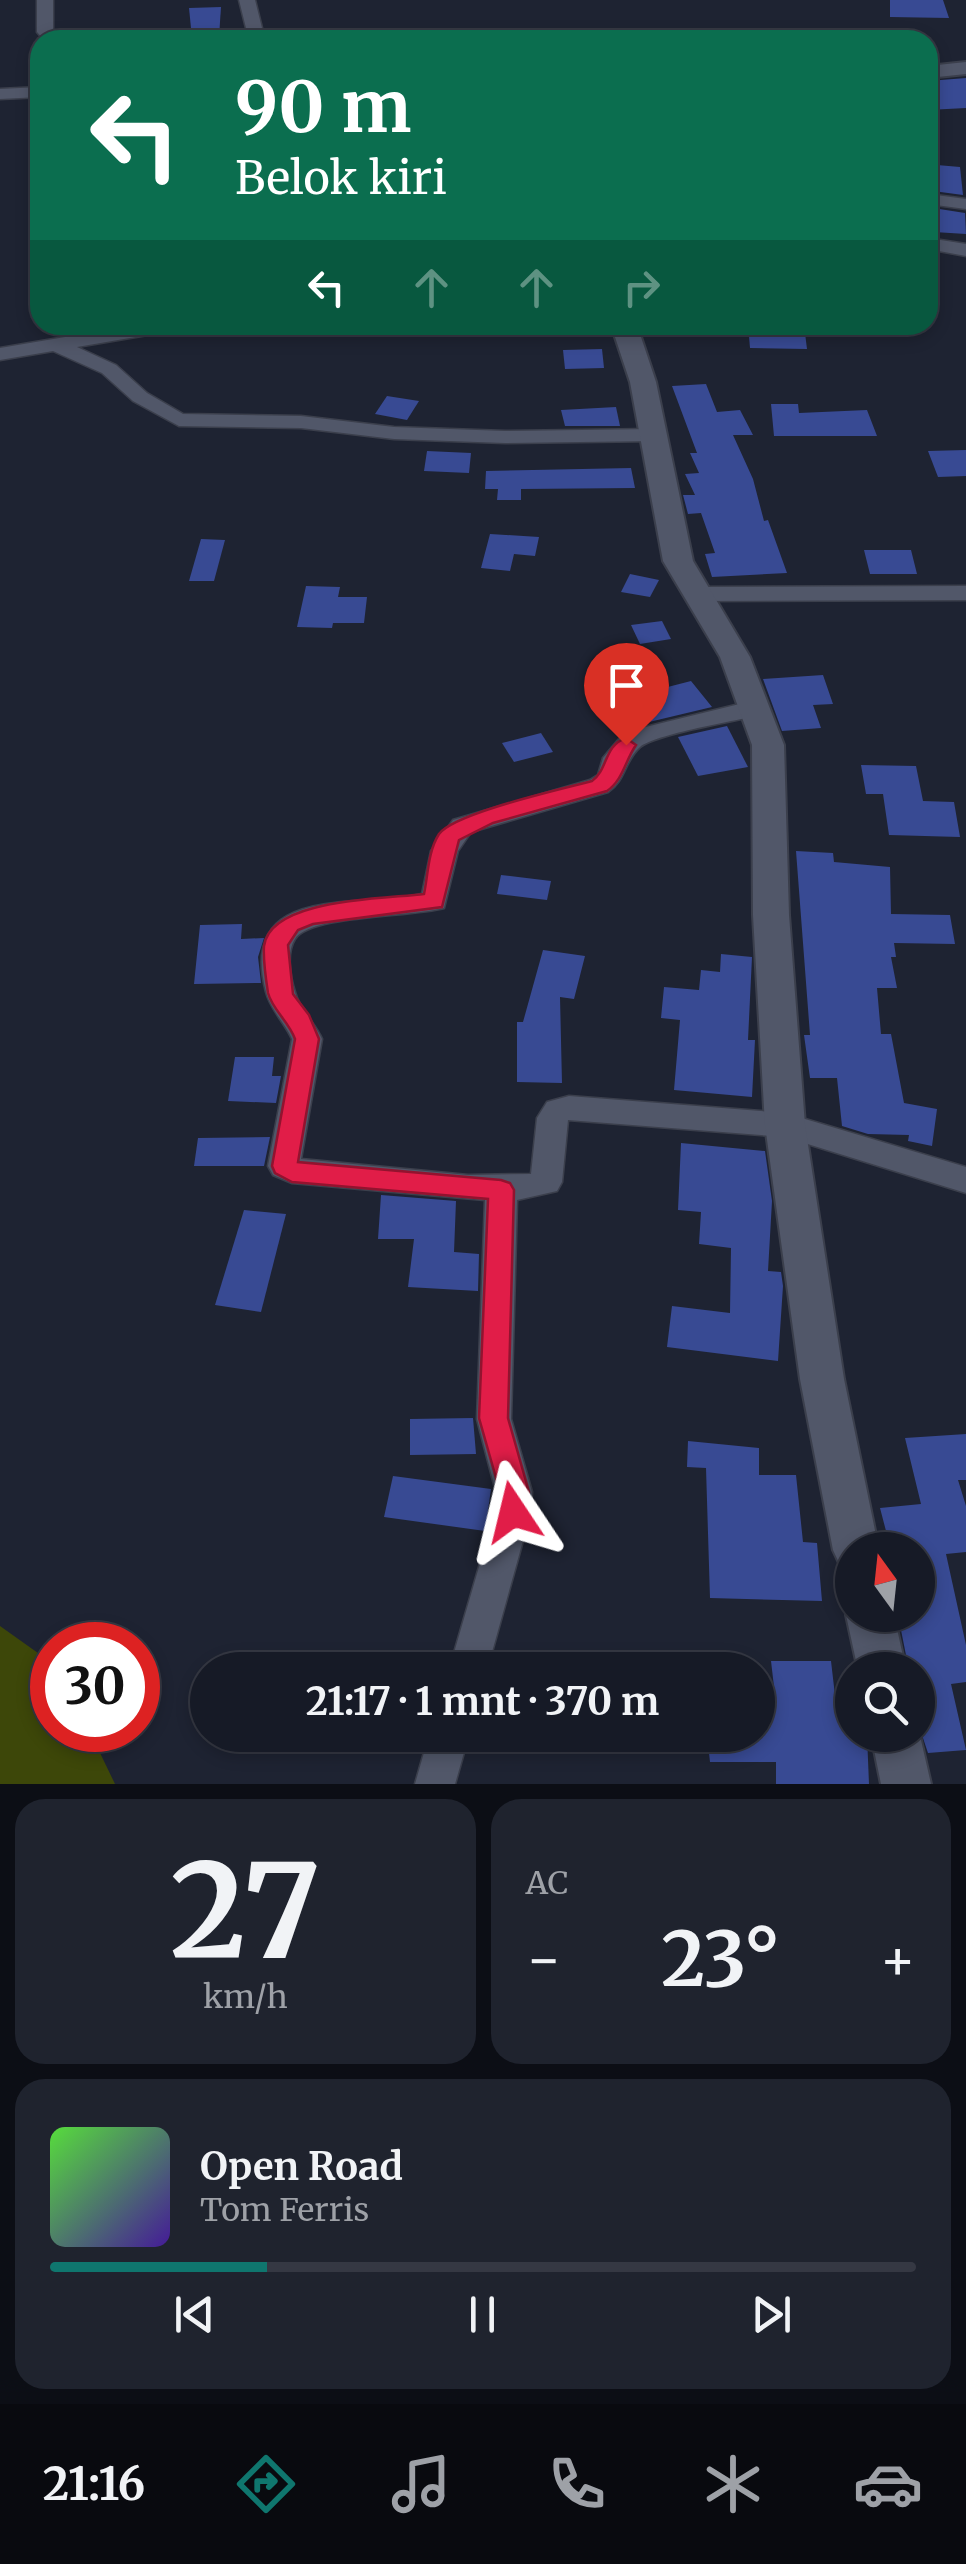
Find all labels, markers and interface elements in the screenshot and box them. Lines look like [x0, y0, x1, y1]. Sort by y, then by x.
text: 90 m [235, 63, 412, 151]
icon: left [70, 70, 200, 200]
text: Belok kiri [235, 150, 447, 206]
icon: left [299, 260, 354, 315]
icon: ahead [404, 260, 459, 315]
icon: ahead [509, 260, 564, 315]
icon: right [614, 260, 669, 315]
pin [584, 643, 669, 746]
icon: arrive [599, 658, 654, 713]
position arrow [461, 1460, 565, 1564]
north arrow [835, 1532, 935, 1632]
map controls [835, 1532, 935, 1752]
speed limit sign: 30 [30, 1622, 160, 1752]
button: search [835, 1652, 935, 1752]
text: 21:17 · 1 mnt · 370 m [306, 1678, 659, 1725]
text: 27 [170, 1830, 320, 1993]
text: AC [526, 1863, 569, 1903]
text: 23° [661, 1912, 780, 2006]
text: − [526, 1925, 562, 1994]
text: + [879, 1925, 916, 1994]
text: km/h [203, 1977, 288, 2017]
text: Open Road [200, 2143, 403, 2190]
text: Tom Ferris [200, 2190, 369, 2230]
icon: previous [167, 2287, 222, 2342]
icon: pause [455, 2287, 510, 2342]
icon: next [744, 2287, 799, 2342]
icon: directions [231, 2449, 301, 2519]
icon: music [386, 2449, 456, 2519]
icon: phone [542, 2449, 612, 2519]
icon: climate [698, 2449, 768, 2519]
icon: car [853, 2449, 923, 2519]
text: 21:16 [43, 2456, 145, 2512]

